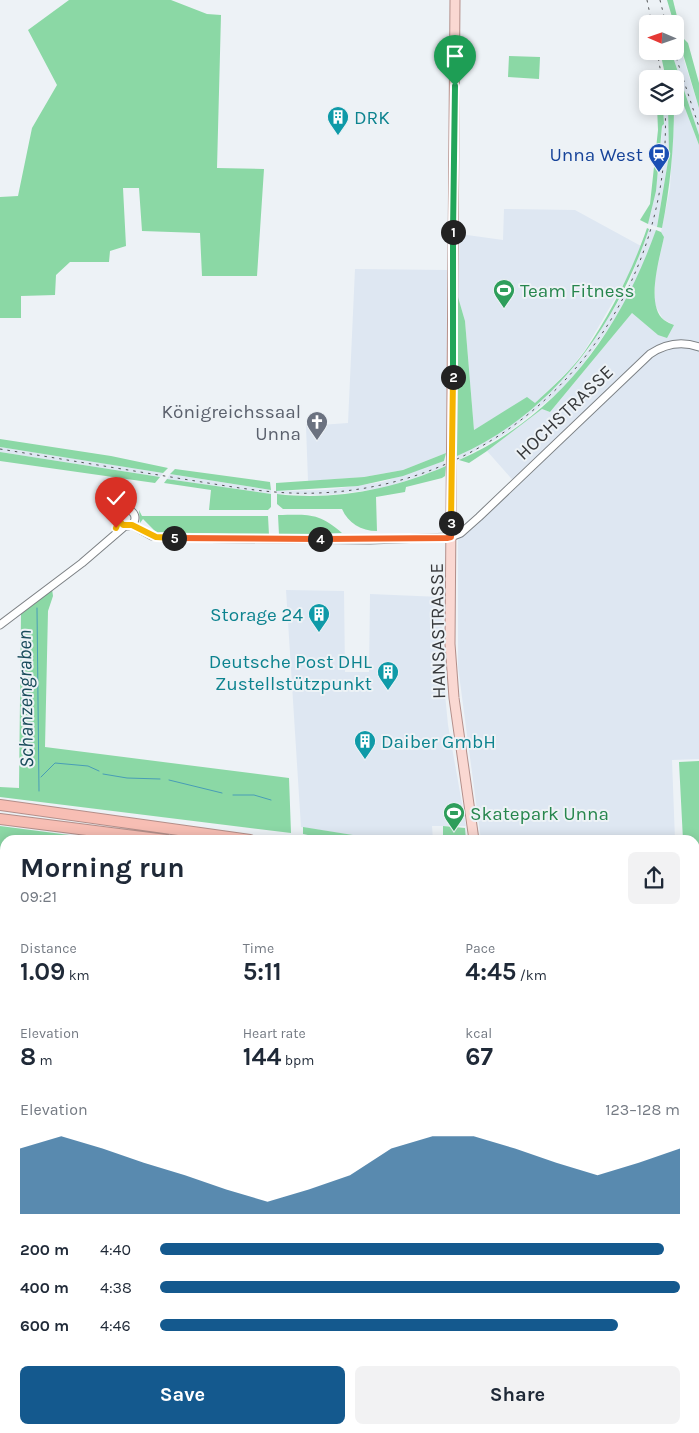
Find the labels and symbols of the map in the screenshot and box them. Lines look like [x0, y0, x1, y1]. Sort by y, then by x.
north arrow [639, 15, 684, 60]
pin [434, 35, 476, 86]
building icon: DRK [326, 105, 350, 136]
place label: DRK [354, 107, 390, 129]
station icon: Unna West [647, 142, 671, 173]
place label: Unna West [549, 144, 643, 166]
pin: 1 [440, 220, 466, 244]
sports icon: Team Fitness [492, 278, 516, 309]
place label: Team Fitness [520, 280, 635, 302]
street label: HOCHSTRASSE [512, 361, 618, 465]
pin: 2 [440, 364, 466, 390]
place label: Königreichssaal Unna [161, 401, 301, 445]
church icon: Königreichssaal Unna [305, 410, 329, 441]
pin [95, 477, 137, 528]
pin: 3 [438, 510, 464, 536]
pin: 5 [162, 526, 186, 550]
pin: 4 [308, 526, 332, 552]
street label: HANSASTRASSE [426, 563, 450, 699]
building icon: Storage 24 [307, 602, 331, 633]
place label: Storage 24 [210, 604, 303, 626]
water label: Schanzengraben [13, 630, 38, 768]
place label: Deutsche Post DHL Zustellstützpunkt [209, 651, 372, 695]
building icon: Deutsche Post DHL Zustellstützpunkt [376, 660, 400, 691]
building icon: Daiber GmbH [353, 729, 377, 760]
place label: Daiber GmbH [381, 731, 496, 753]
sports icon: Skatepark Unna [442, 801, 466, 832]
place label: Skatepark Unna [470, 803, 609, 825]

